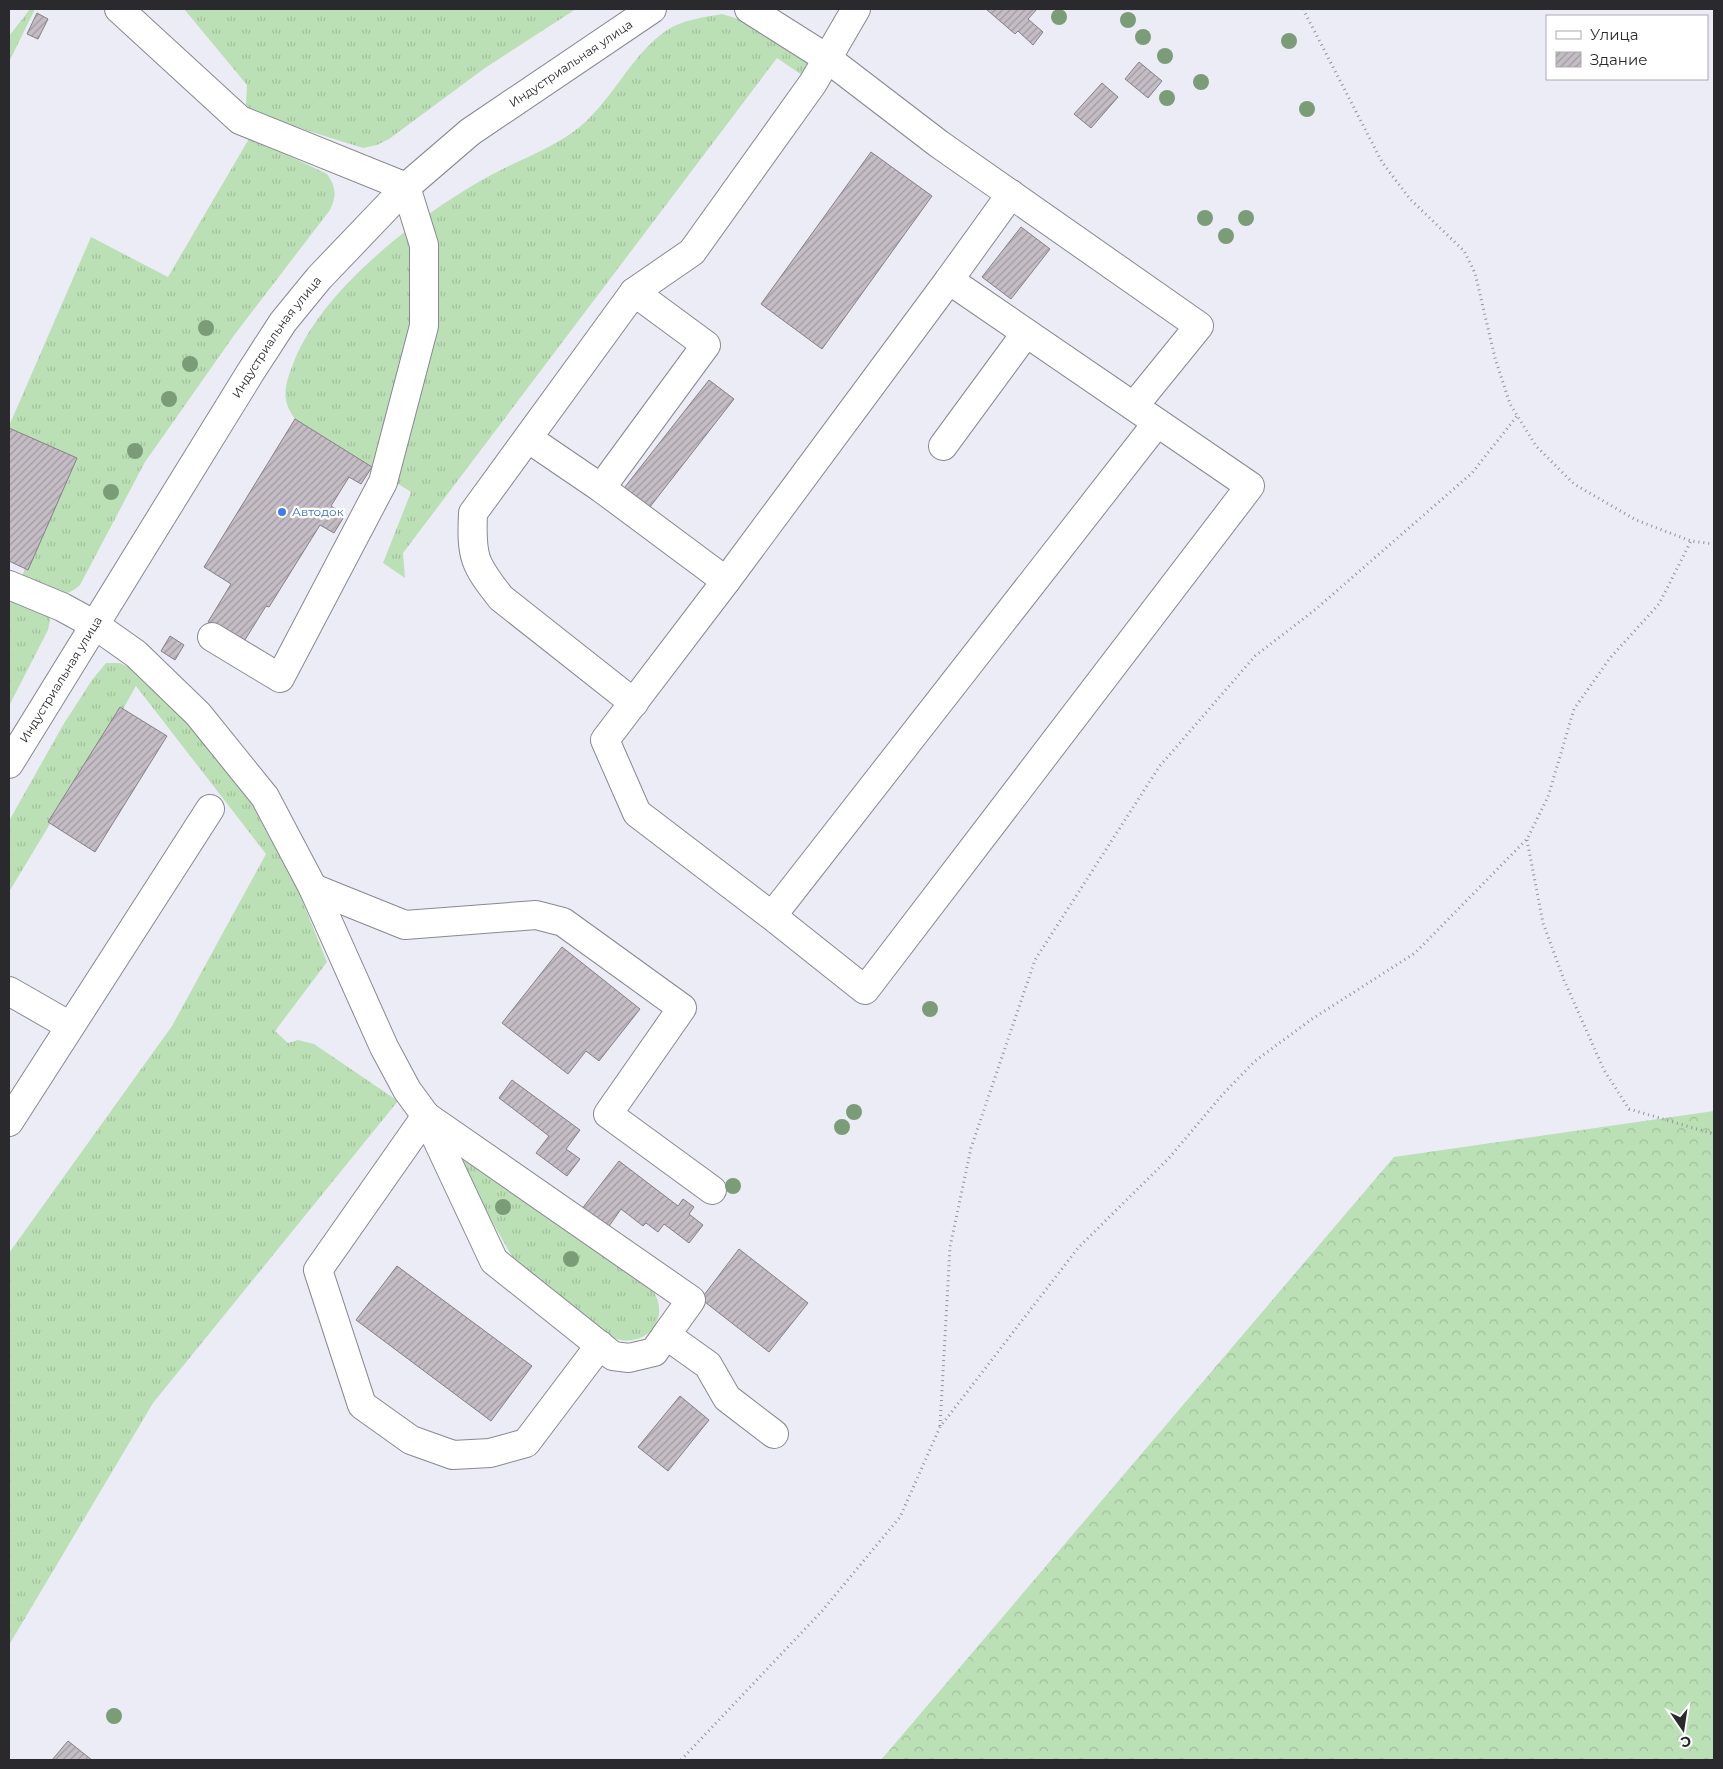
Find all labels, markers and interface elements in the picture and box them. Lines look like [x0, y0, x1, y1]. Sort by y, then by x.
legend [1546, 15, 1708, 80]
street label: Индустриальная улица [506, 16, 635, 110]
text: Улица [1590, 25, 1638, 44]
text: Здание [1590, 50, 1648, 69]
street label: Индустриальная улица [228, 273, 324, 401]
place label: Автодок [292, 504, 344, 519]
marker: Автодок [276, 506, 288, 518]
street label: Индустриальная улица [16, 614, 105, 745]
north arrow [1658, 1704, 1708, 1754]
text: С [1679, 1732, 1693, 1752]

